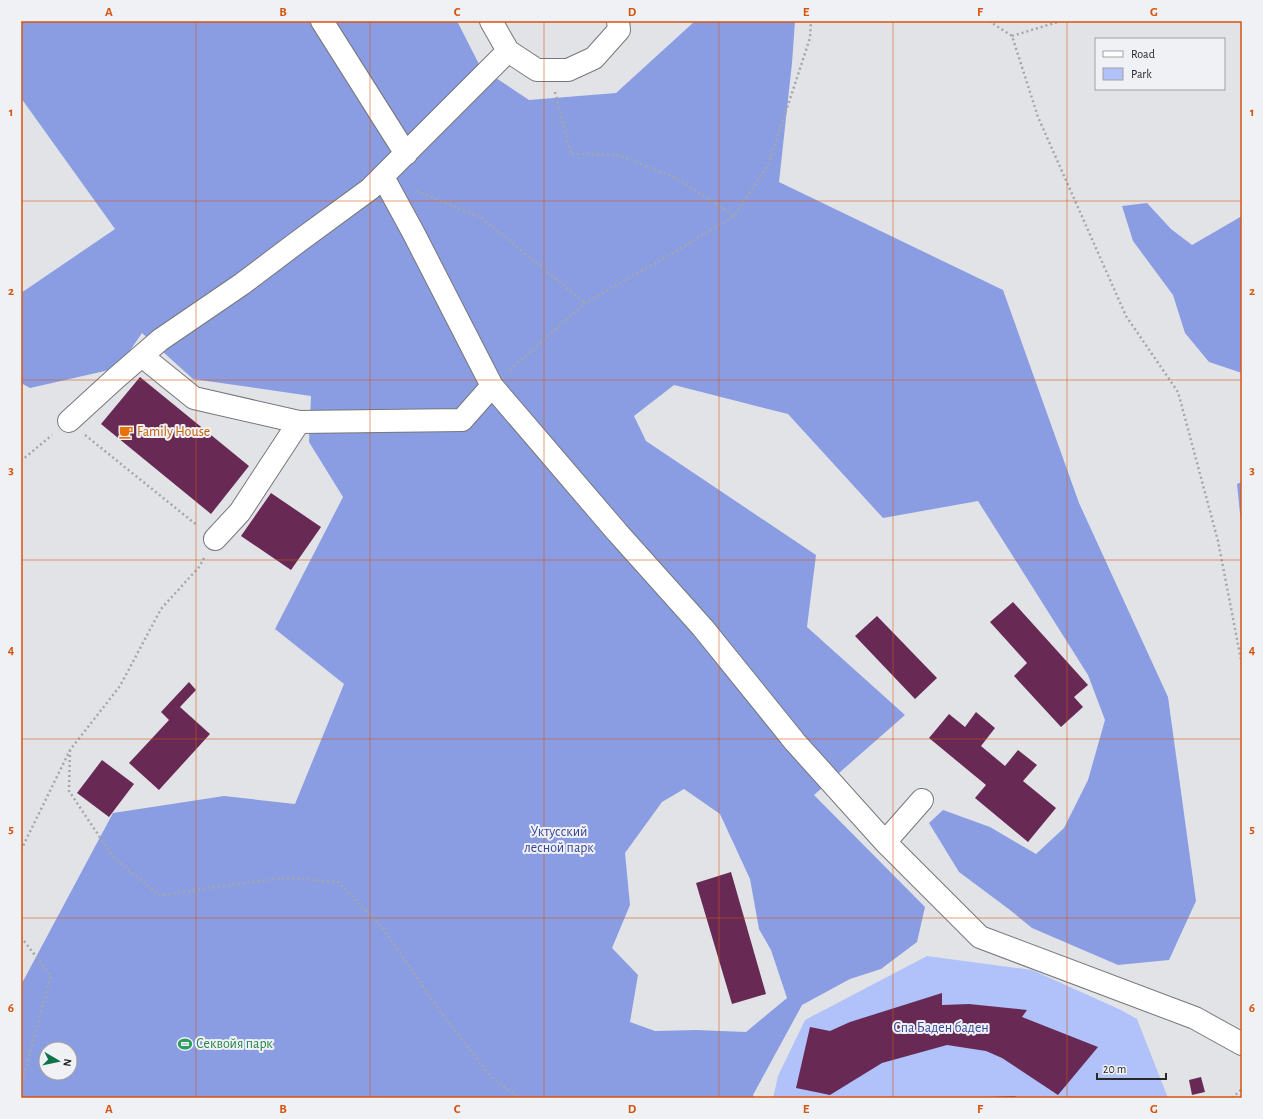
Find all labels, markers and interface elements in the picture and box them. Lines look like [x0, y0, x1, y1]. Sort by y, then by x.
text: A [105, 6, 113, 19]
text: B [279, 6, 287, 19]
text: C [454, 6, 461, 19]
text: D [628, 6, 637, 19]
text: E [803, 6, 810, 19]
text: F [977, 6, 984, 19]
text: G [1150, 6, 1158, 19]
legend [1095, 38, 1225, 90]
text: Road [1131, 48, 1155, 60]
text: Park [1131, 68, 1152, 80]
text: 1 [9, 106, 13, 119]
text: 1 [1250, 106, 1254, 119]
text: 2 [8, 285, 14, 298]
text: 2 [1249, 285, 1255, 298]
cafe icon: Family House [118, 424, 134, 440]
place label: Family House [137, 425, 210, 439]
text: 3 [8, 464, 14, 477]
text: 3 [1249, 464, 1255, 477]
text: 4 [8, 644, 15, 657]
text: 4 [1249, 644, 1256, 657]
text: 5 [8, 823, 14, 836]
text: 5 [1249, 823, 1255, 836]
park label: Уктусский лесной парк [524, 825, 594, 855]
text: 6 [8, 1002, 14, 1015]
text: 6 [1249, 1002, 1255, 1015]
park label: Спа Баден баден [893, 1021, 989, 1035]
sports icon: Секвойя парк [177, 1036, 193, 1052]
place label: Секвойя парк [196, 1037, 273, 1051]
north arrow [38, 1041, 78, 1081]
scale bar [1097, 1055, 1166, 1081]
text: N [61, 1058, 73, 1067]
text: 20 m [1103, 1063, 1126, 1075]
text: A [105, 1103, 113, 1116]
text: B [279, 1103, 287, 1116]
text: C [454, 1103, 461, 1116]
text: D [628, 1103, 637, 1116]
text: E [803, 1103, 810, 1116]
text: F [977, 1103, 984, 1116]
text: G [1150, 1103, 1158, 1116]

